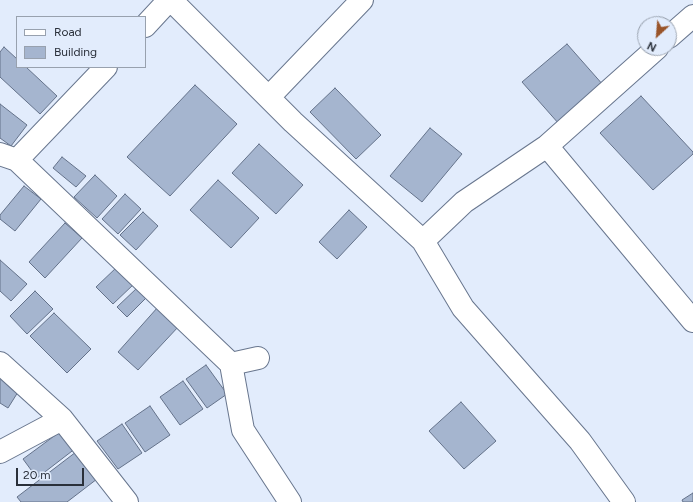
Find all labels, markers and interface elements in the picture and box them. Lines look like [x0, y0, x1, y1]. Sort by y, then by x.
legend [16, 16, 146, 68]
north arrow [637, 16, 677, 56]
text: Road [54, 25, 82, 39]
text: N [645, 39, 659, 54]
text: Building [54, 45, 97, 59]
scale bar [18, 460, 86, 486]
text: 20 m [23, 468, 51, 482]

